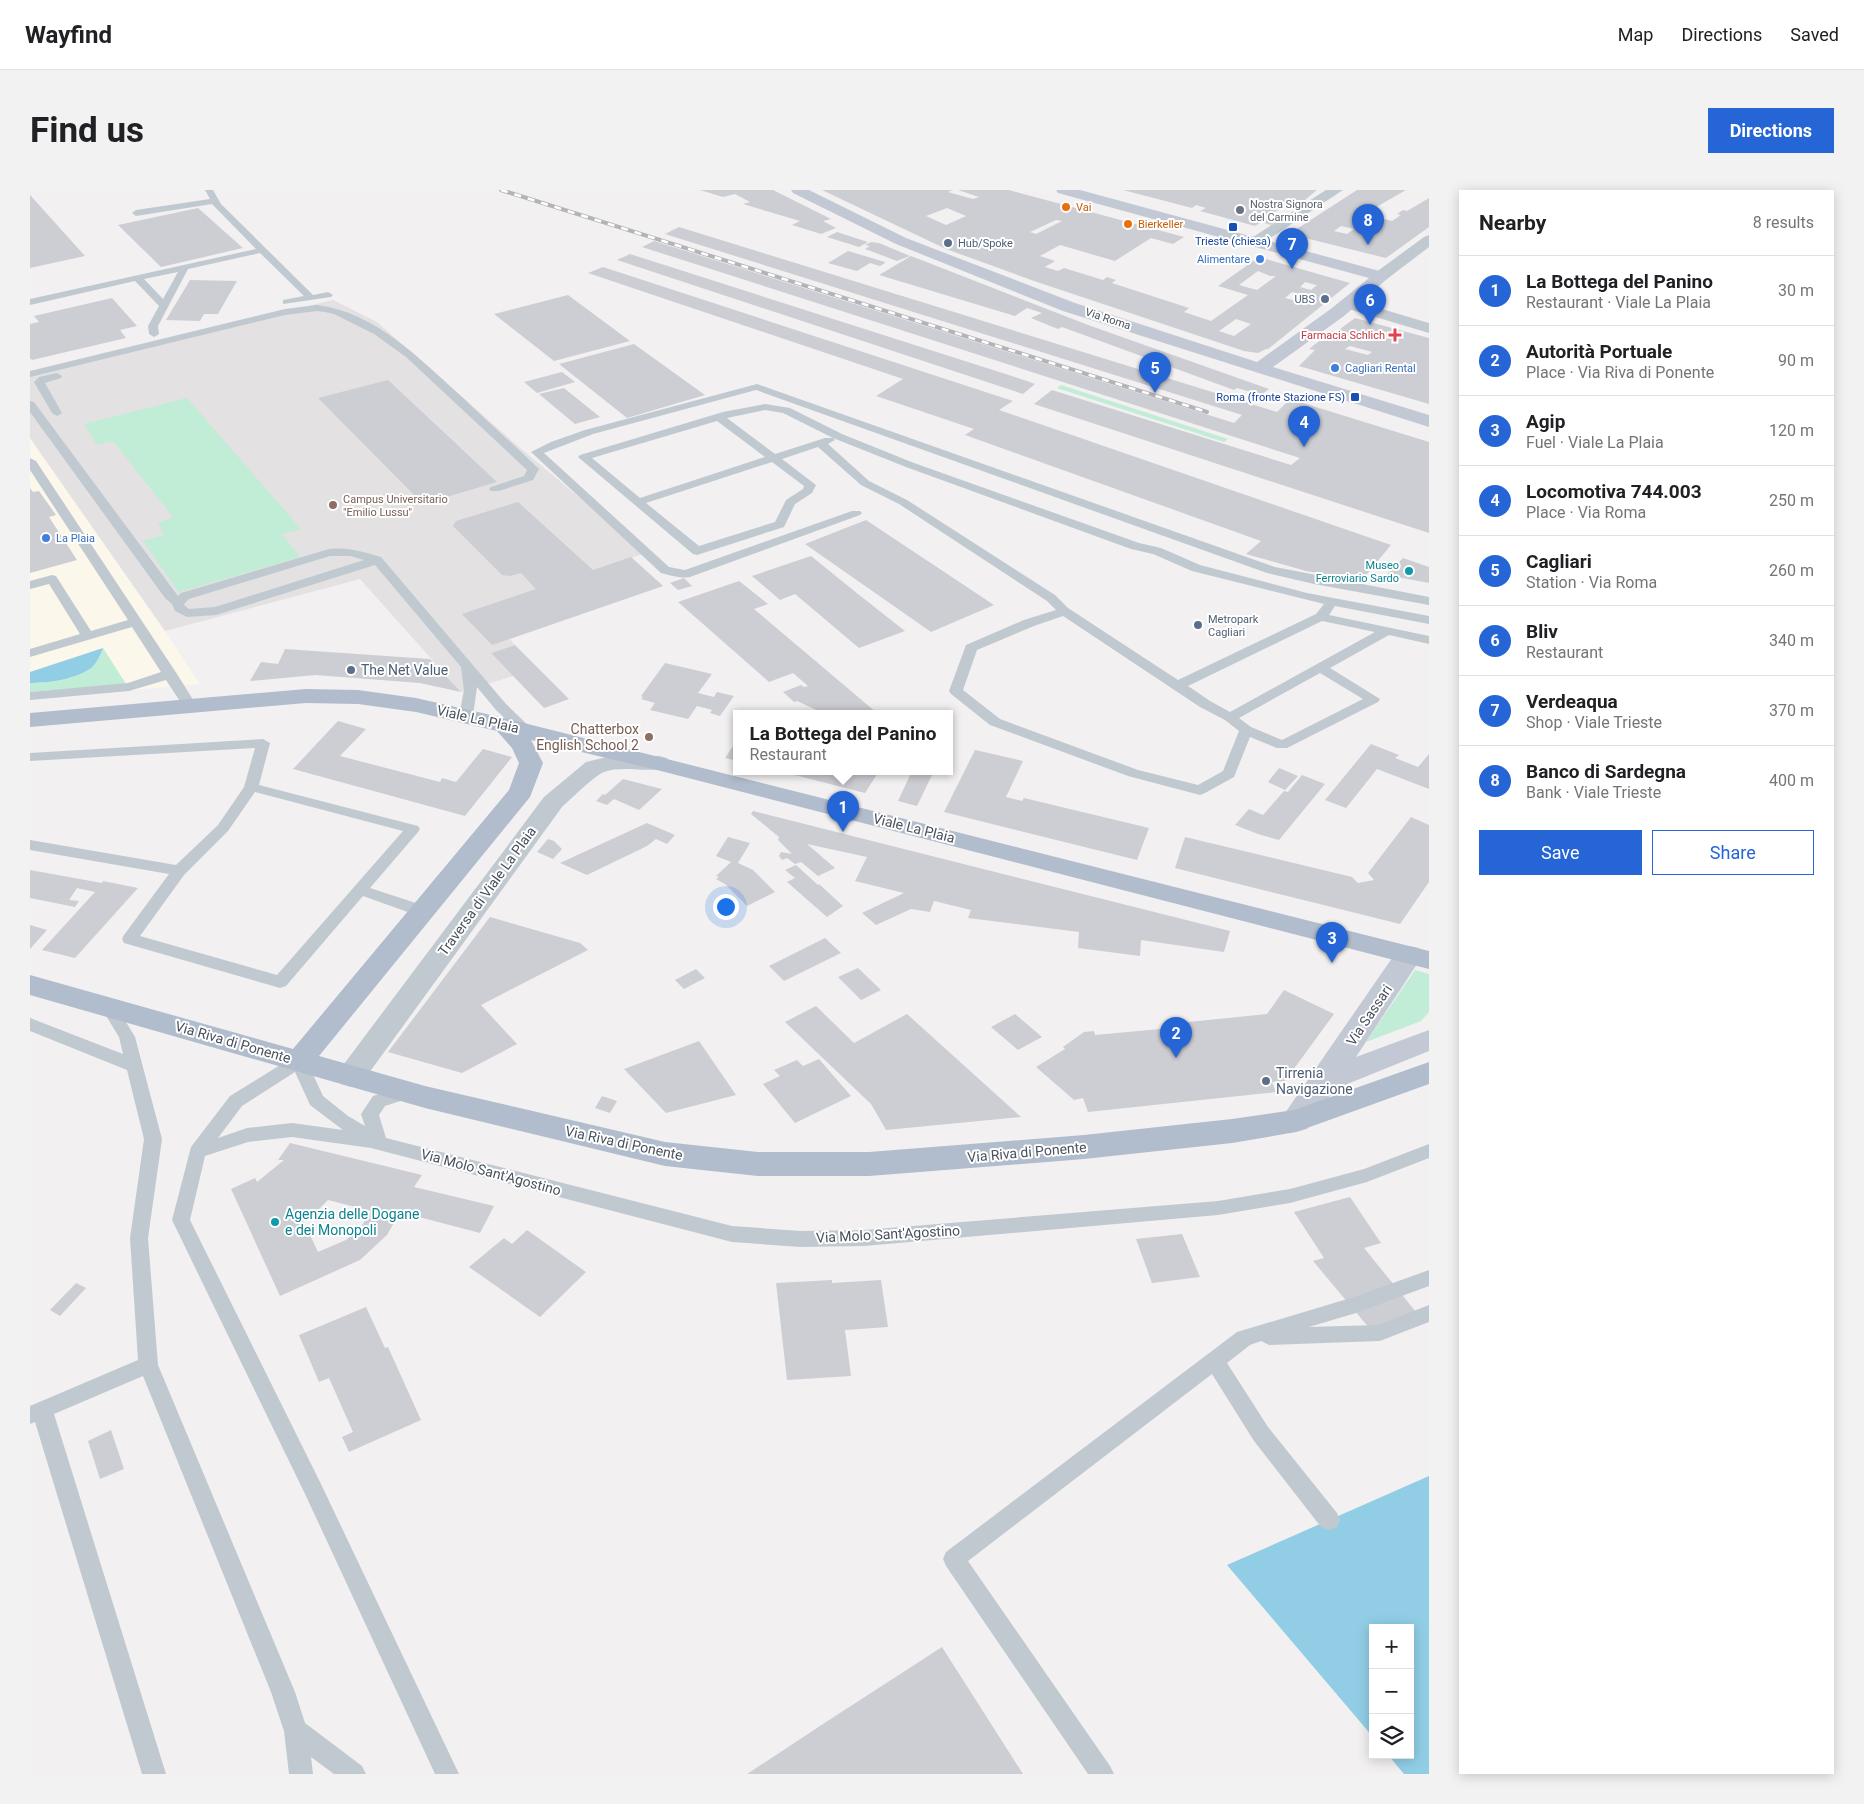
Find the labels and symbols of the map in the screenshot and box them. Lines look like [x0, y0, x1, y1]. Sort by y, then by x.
place label: Nostra Signora del Carmine [1250, 198, 1323, 224]
marker: Vai [1060, 201, 1072, 213]
place label: Vai [1076, 201, 1091, 214]
marker: Nostra Signora del Carmine [1234, 204, 1246, 216]
pin: 8 [1352, 204, 1384, 245]
marker: Bierkeller [1122, 218, 1134, 230]
place label: Bierkeller [1138, 218, 1184, 231]
marker: Trieste (chiesa) [1227, 221, 1239, 233]
pin: 7 [1276, 228, 1308, 269]
place label: Trieste (chiesa) [1195, 235, 1271, 248]
marker: Hub/Spoke [942, 237, 954, 249]
place label: Hub/Spoke [958, 237, 1013, 250]
place label: Alimentare [1197, 253, 1250, 266]
marker: Alimentare [1254, 253, 1266, 265]
pin: 6 [1354, 284, 1386, 325]
place label: UBS [1294, 293, 1315, 306]
marker: UBS [1319, 293, 1331, 305]
street label: Via Roma [1084, 306, 1132, 332]
place label: Farmacia Schlich [1301, 329, 1385, 342]
marker: Farmacia Schlich [1389, 329, 1401, 341]
pin: 5 [1139, 352, 1171, 393]
marker: Cagliari Rental [1329, 362, 1341, 374]
place label: Cagliari Rental [1345, 362, 1416, 375]
place label: Roma (fronte Stazione FS) [1216, 391, 1345, 404]
marker: Roma (fronte Stazione FS) [1349, 391, 1361, 403]
pin: 4 [1288, 406, 1320, 447]
place label: Campus Universitario "Emilio Lussu" [343, 493, 448, 519]
marker: Campus Universitario "Emilio Lussu" [327, 499, 339, 511]
marker: La Plaia [40, 532, 52, 544]
place label: La Plaia [56, 532, 95, 545]
place label: Museo Ferroviario Sardo [1316, 559, 1399, 585]
marker: Museo Ferroviario Sardo [1403, 565, 1415, 577]
place label: Metropark Cagliari [1208, 613, 1259, 639]
marker: Metropark Cagliari [1192, 619, 1204, 631]
place label: The Net Value [361, 662, 448, 678]
marker: The Net Value [345, 664, 357, 676]
street label: Viale La Plaia [435, 702, 521, 736]
place label: Chatterbox English School 2 [536, 721, 639, 753]
marker: Chatterbox English School 2 [643, 731, 655, 743]
pin: 1 [827, 791, 859, 832]
street label: Viale La Plaia [871, 810, 957, 846]
street label: Traversa di Viale La Plaia [435, 823, 539, 959]
your location [713, 894, 739, 920]
pin: 3 [1316, 922, 1348, 963]
street label: Via Sassari [1343, 982, 1395, 1048]
pin: 2 [1160, 1017, 1192, 1058]
street label: Via Riva di Ponente [173, 1018, 293, 1066]
place label: Tirrenia Navigazione [1276, 1065, 1353, 1097]
marker: Tirrenia Navigazione [1260, 1075, 1272, 1087]
street label: Via Riva di Ponente [564, 1123, 684, 1163]
street label: Via Riva di Ponente [967, 1139, 1087, 1165]
street label: Via Molo Sant'Agostino [419, 1146, 563, 1198]
place label: Agenzia delle Dogane e dei Monopoli [285, 1206, 419, 1238]
marker: Agenzia delle Dogane e dei Monopoli [269, 1216, 281, 1228]
street label: Via Molo Sant'Agostino [816, 1222, 960, 1246]

